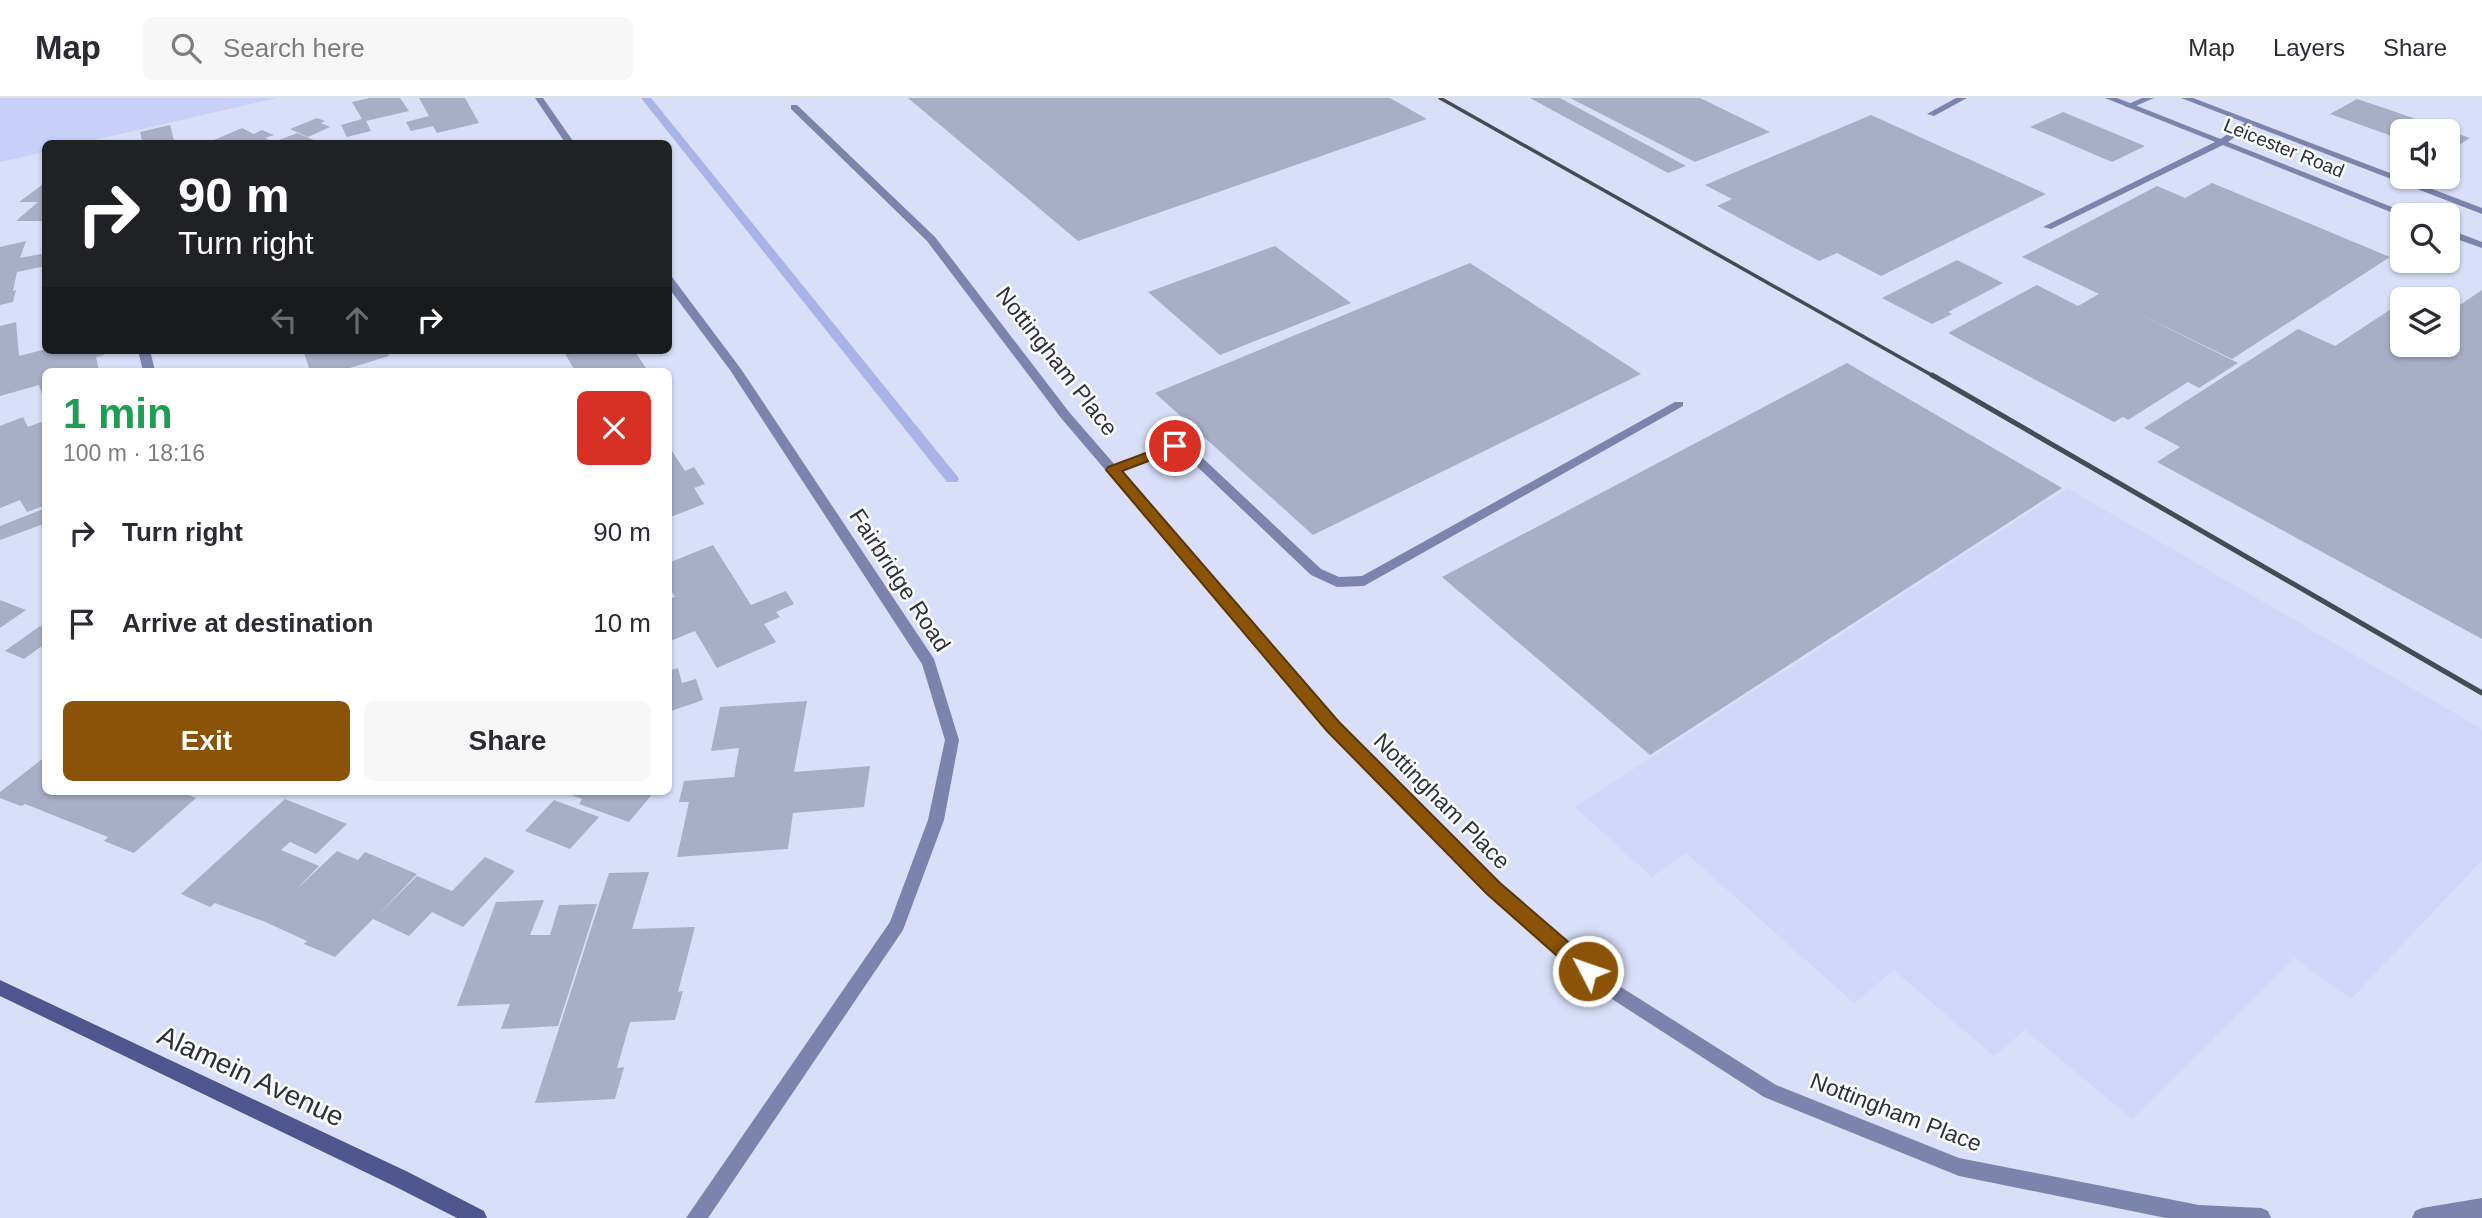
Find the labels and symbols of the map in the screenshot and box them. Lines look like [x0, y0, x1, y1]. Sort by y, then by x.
street label: Leicester Road [2221, 114, 2347, 182]
street label: Nottingham Place [991, 281, 1123, 441]
pin [1145, 416, 1205, 476]
street label: Fairbridge Road [844, 504, 956, 656]
street label: Nottingham Place [1369, 728, 1515, 874]
position arrow [1551, 934, 1625, 1008]
street label: Alamein Avenue [153, 1019, 349, 1133]
street label: Nottingham Place [1807, 1067, 1985, 1157]

